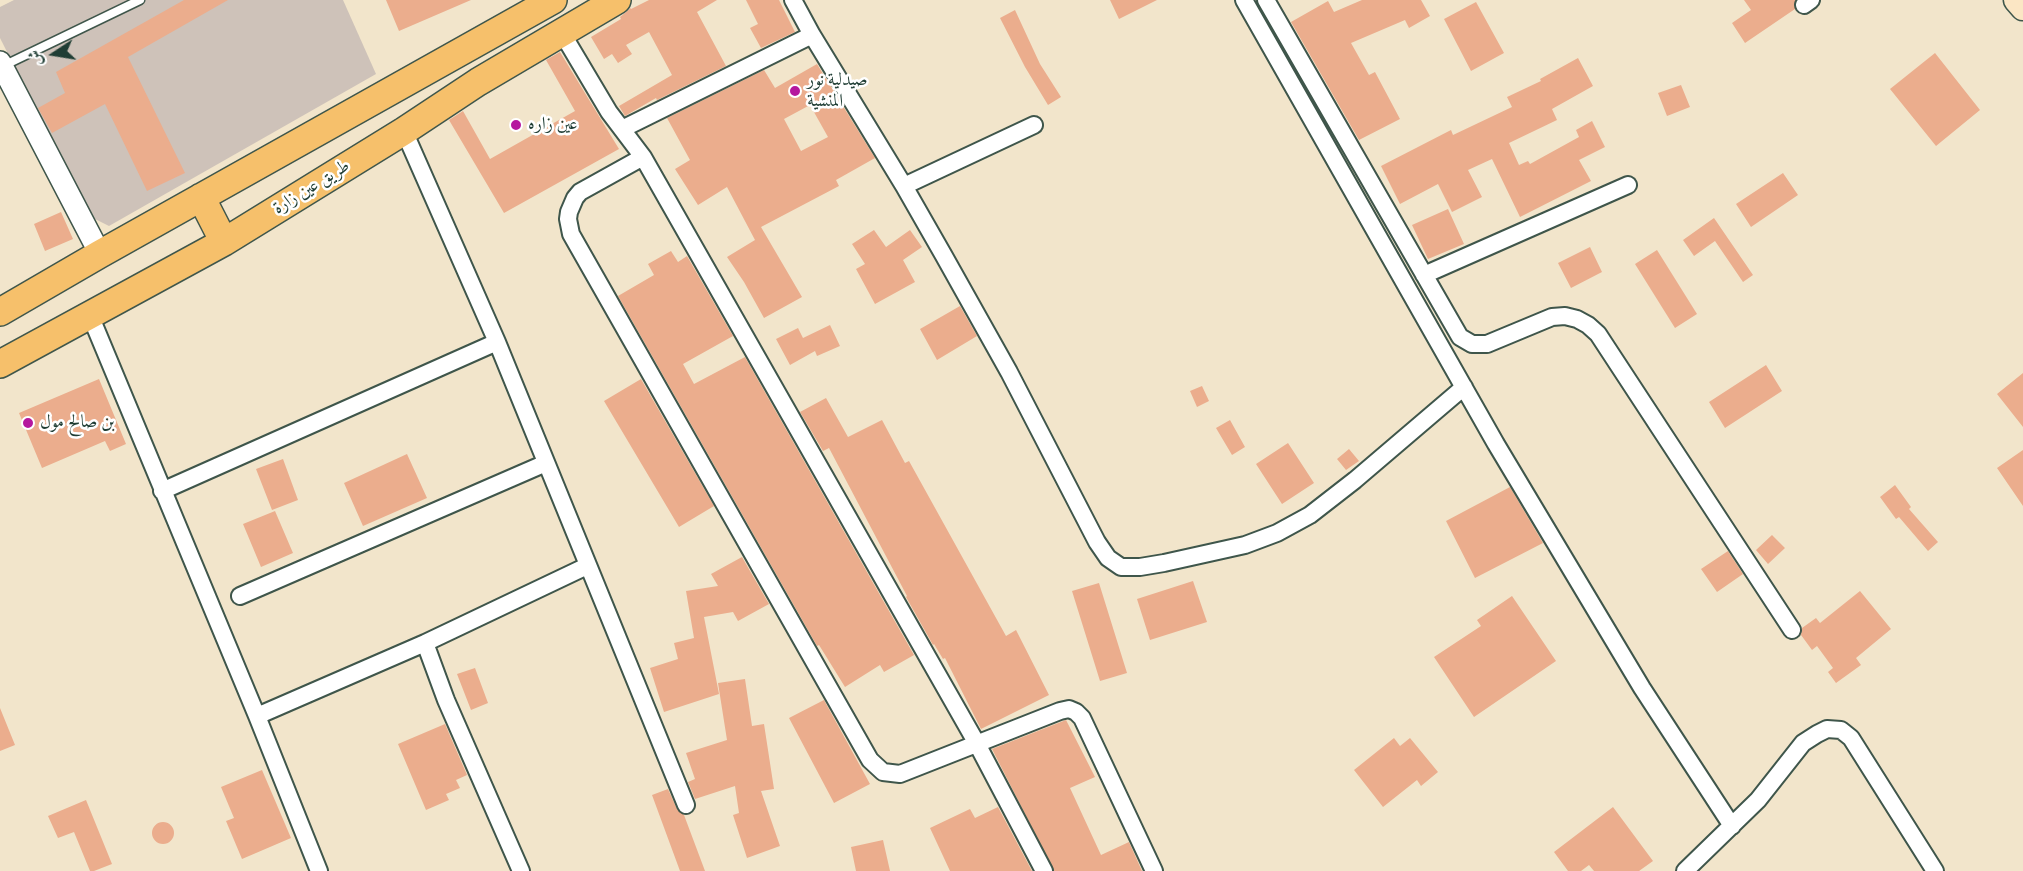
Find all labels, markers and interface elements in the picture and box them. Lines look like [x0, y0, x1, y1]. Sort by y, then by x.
north arrow [24, 24, 84, 84]
text: ش [25, 48, 48, 68]
place label: صيدلية نور المنشية [807, 70, 868, 112]
marker: صيدلية نور المنشية [788, 84, 802, 98]
place label: عين زاره [528, 114, 578, 136]
marker: عين زاره [509, 118, 523, 132]
street label: طريق عين زارة [270, 156, 354, 220]
place label: بن صالح مول [40, 412, 115, 434]
marker: بن صالح مول [21, 416, 35, 430]

